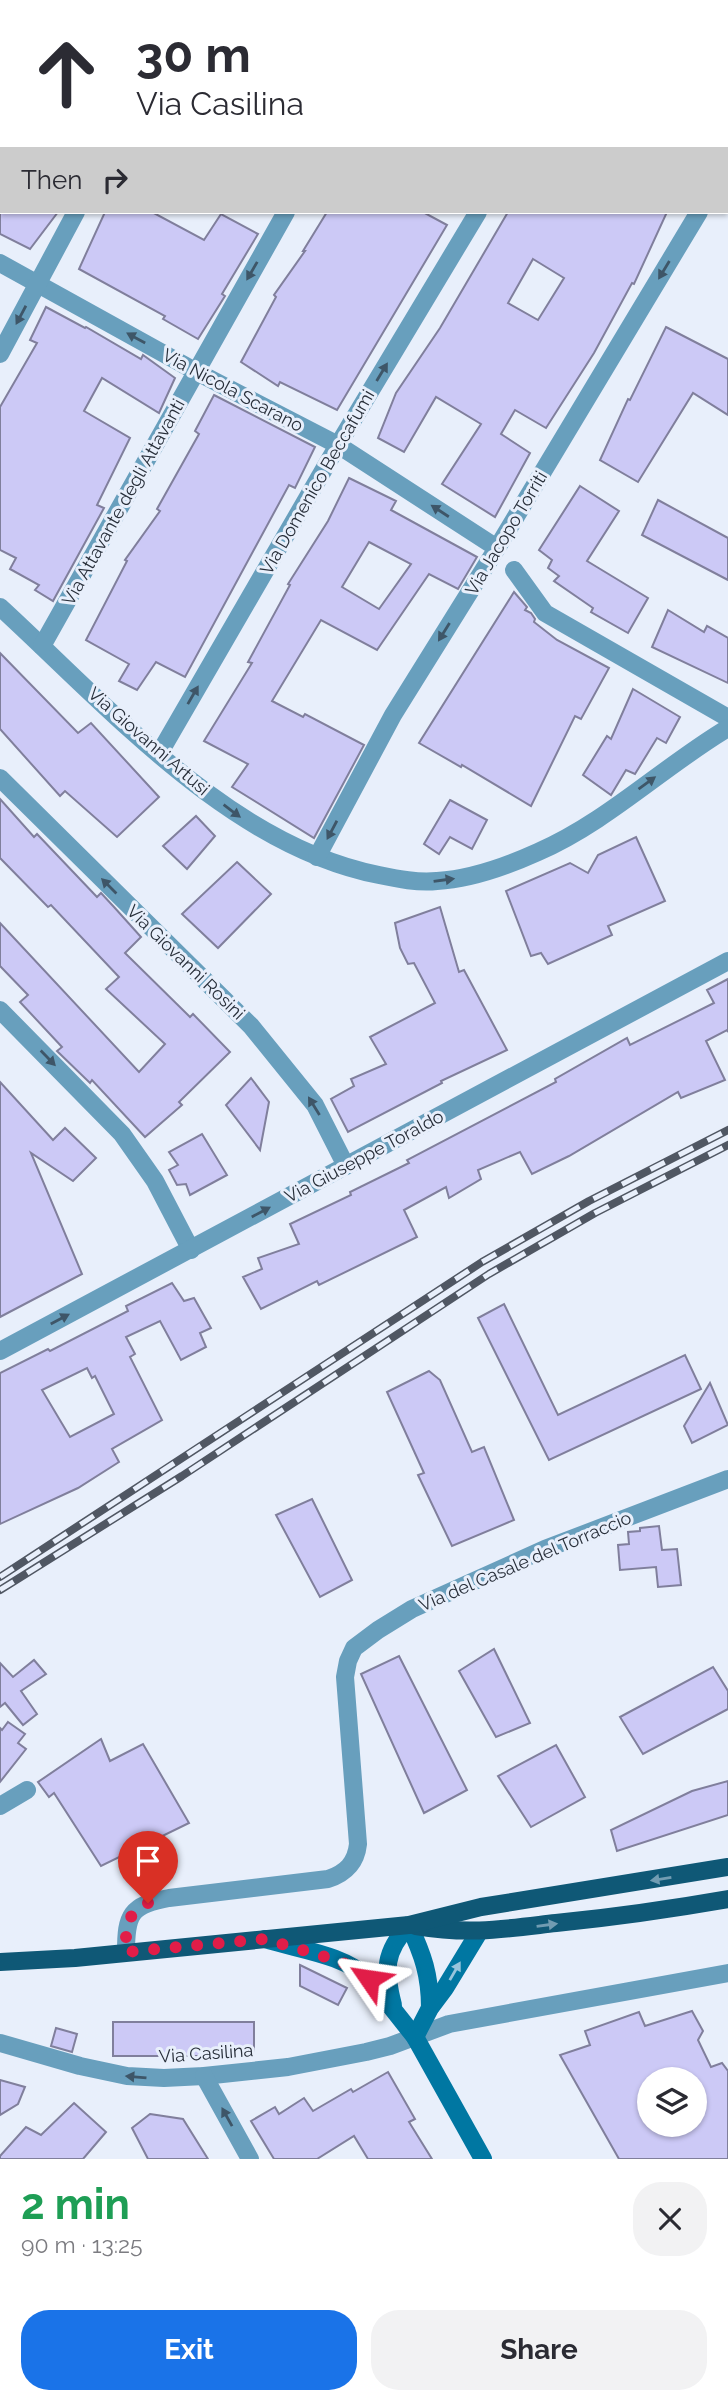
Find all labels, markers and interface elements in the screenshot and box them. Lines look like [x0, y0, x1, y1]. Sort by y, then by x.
text: 30 m [136, 26, 251, 83]
icon: ahead [21, 28, 112, 119]
text: Via Casilina [136, 85, 304, 122]
icon: right [96, 161, 134, 199]
text: Then [21, 165, 82, 195]
one-way arrow [246, 261, 258, 281]
one-way arrow [658, 261, 670, 280]
one-way arrow [15, 305, 26, 325]
one-way arrow [126, 332, 146, 344]
street label: Via Nicola Scarano [159, 344, 307, 436]
one-way arrow [375, 363, 388, 382]
street label: Via Domenico Beccafumi [255, 386, 379, 578]
street label: Via Attavante degli Attavanti [57, 395, 189, 609]
street label: Via Jacopo Torriti [461, 467, 551, 599]
one-way arrow [430, 505, 449, 518]
one-way arrow [438, 623, 451, 642]
street label: Via Giovanni Artusi [84, 683, 214, 799]
one-way arrow [187, 686, 199, 705]
one-way arrow [638, 776, 656, 790]
one-way arrow [223, 804, 241, 818]
one-way arrow [326, 820, 338, 840]
one-way arrow [433, 874, 455, 885]
one-way arrow [101, 878, 118, 895]
street label: Via Giovanni Rosini [123, 900, 249, 1024]
one-way arrow [39, 1050, 56, 1067]
one-way arrow [308, 1096, 321, 1116]
street label: Via Giuseppe Toraldo [281, 1105, 447, 1207]
one-way arrow [251, 1206, 271, 1218]
one-way arrow [50, 1314, 70, 1325]
street label: Via del Casale del Torraccio [416, 1507, 635, 1615]
pin [118, 1831, 178, 1903]
icon: arrive [129, 1842, 167, 1880]
one-way arrow [650, 1874, 672, 1885]
one-way arrow [536, 1919, 558, 1930]
position arrow [332, 1942, 406, 2016]
one-way arrow [449, 1961, 461, 1980]
street label: Via Casilina [158, 2039, 254, 2067]
map controls [637, 2067, 707, 2137]
button: layers [637, 2067, 707, 2137]
one-way arrow [125, 2071, 147, 2082]
one-way arrow [221, 2108, 233, 2127]
text: 2 min [21, 2180, 130, 2229]
button: close [633, 2182, 707, 2256]
text: 90 m · 13:25 [21, 2231, 143, 2258]
button: Exit [21, 2310, 357, 2390]
button: Share [371, 2310, 707, 2390]

